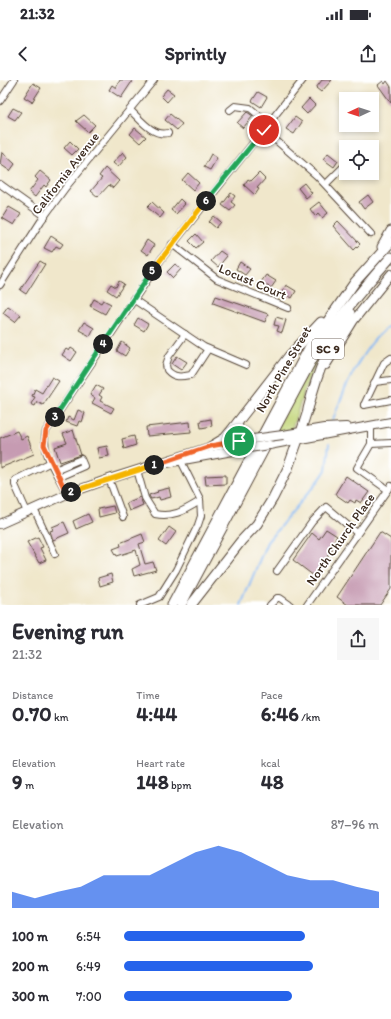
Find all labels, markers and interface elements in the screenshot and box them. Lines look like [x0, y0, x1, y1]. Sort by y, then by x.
text: 21:32 [20, 5, 55, 23]
icon: back [12, 43, 34, 65]
text: Sprintly [165, 43, 226, 65]
icon: share [357, 43, 379, 65]
north arrow [339, 92, 379, 132]
map controls [339, 92, 379, 180]
pin [247, 113, 281, 147]
icon: check [253, 119, 275, 141]
street label: California Avenue [29, 129, 102, 217]
button: locate [339, 140, 379, 180]
pin: 6 [196, 191, 216, 211]
text: 6 [203, 194, 209, 207]
street label: Locust Court [217, 260, 289, 303]
pin: 5 [142, 261, 162, 281]
text: 5 [149, 264, 155, 277]
street label: North Pine Street [253, 323, 314, 415]
pin: 4 [93, 334, 113, 354]
text: 4 [100, 337, 106, 350]
road number: SC 9 [312, 339, 344, 359]
pin: 3 [45, 407, 65, 427]
text: 3 [52, 410, 58, 423]
pin [222, 424, 256, 458]
icon: arrive [228, 430, 250, 452]
pin: 1 [144, 455, 164, 475]
text: 1 [151, 458, 157, 471]
pin: 2 [61, 482, 81, 502]
text: 2 [68, 485, 74, 498]
street label: North Church Place [303, 490, 378, 588]
text: Evening run [12, 618, 124, 645]
button: share [337, 618, 379, 660]
text: 21:32 [12, 647, 42, 662]
text: Distance [12, 689, 53, 702]
text: Time [136, 689, 160, 702]
text: Pace [261, 689, 283, 702]
text: 0.70 [12, 702, 51, 726]
text: 4:44 [136, 702, 177, 726]
text: 6:46 [261, 702, 299, 726]
text: km [51, 711, 69, 724]
text: /km [299, 711, 320, 724]
text: Elevation [12, 757, 56, 770]
text: Heart rate [136, 757, 185, 770]
text: kcal [261, 757, 280, 770]
text: 9 [12, 770, 22, 794]
text: 148 [136, 770, 169, 794]
text: 48 [261, 770, 284, 794]
text: m [22, 779, 34, 792]
text: bpm [169, 779, 191, 792]
text: Elevation [12, 817, 64, 832]
text: 87–96 m [331, 817, 379, 832]
text: 100 m [12, 929, 48, 944]
text: 6:54 [76, 929, 101, 944]
text: 200 m [12, 959, 49, 974]
text: 6:49 [76, 959, 101, 974]
text: 300 m [12, 989, 49, 1004]
text: 7:00 [76, 989, 102, 1004]

